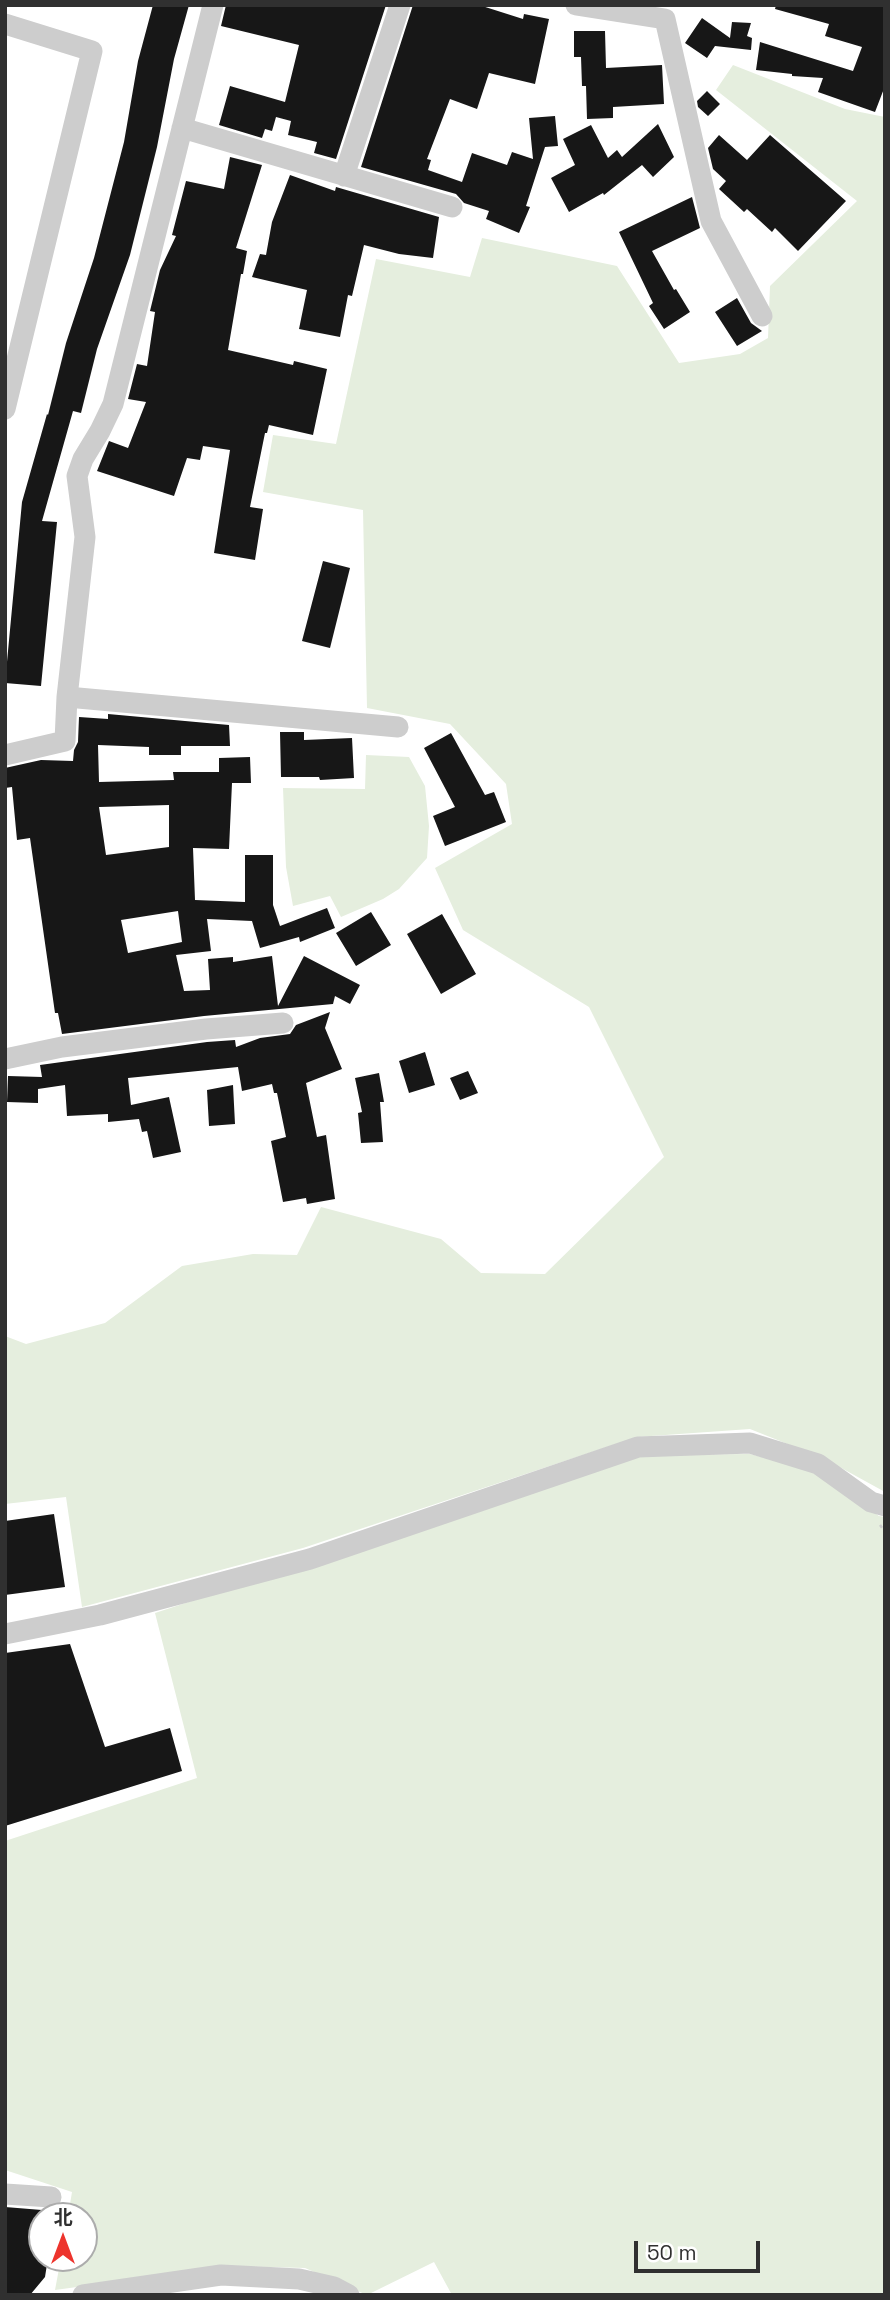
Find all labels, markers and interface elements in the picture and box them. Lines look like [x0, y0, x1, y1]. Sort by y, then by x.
north arrow [28, 2202, 98, 2272]
text: 北 [53, 2205, 73, 2230]
scale bar [638, 2226, 764, 2270]
text: 50 m [647, 2239, 697, 2266]

